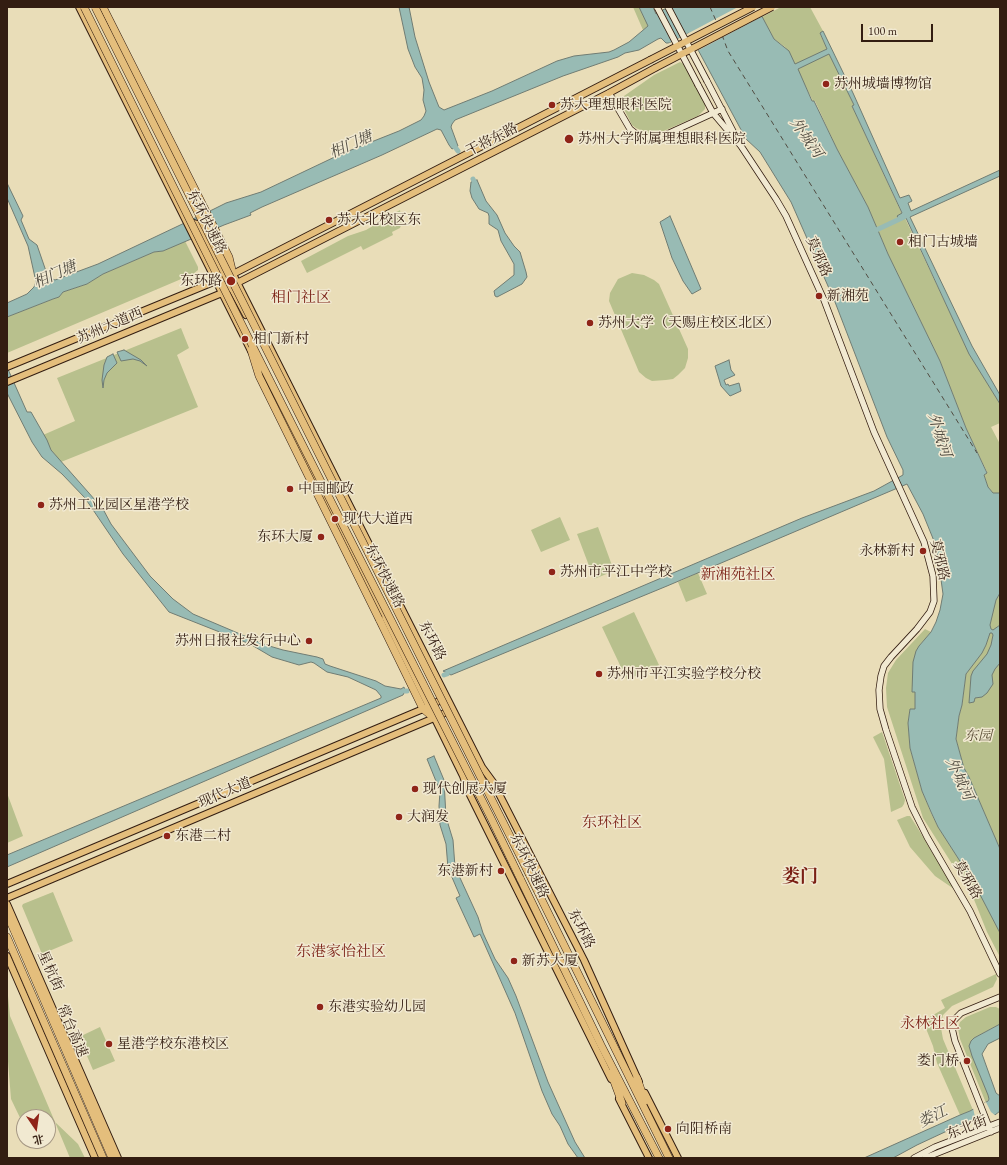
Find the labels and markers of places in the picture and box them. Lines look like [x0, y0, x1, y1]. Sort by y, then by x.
place label: 苏州城墙博物馆 [834, 76, 932, 92]
marker: 苏州城墙博物馆 [821, 79, 831, 89]
place label: 苏大理想眼科医院 [560, 97, 672, 113]
marker: 苏大理想眼科医院 [547, 100, 557, 110]
place label: 苏州大学附属理想眼科医院 [578, 131, 746, 147]
marker: 苏州大学附属理想眼科医院 [563, 133, 575, 145]
place label: 苏大北校区东 [337, 212, 421, 228]
marker: 苏大北校区东 [324, 215, 334, 225]
place label: 相门古城墙 [908, 234, 978, 250]
marker: 相门古城墙 [895, 237, 905, 247]
place label: 东环路 [180, 273, 222, 289]
marker: 东环路 [225, 275, 237, 287]
place label: 新湘苑 [827, 288, 869, 304]
marker: 新湘苑 [814, 291, 824, 301]
place label: 苏州大学（天赐庄校区北区） [598, 315, 780, 331]
marker: 苏州大学（天赐庄校区北区） [585, 318, 595, 328]
place label: 相门新村 [253, 331, 309, 347]
marker: 相门新村 [240, 334, 250, 344]
place label: 中国邮政 [298, 481, 354, 497]
marker: 中国邮政 [285, 484, 295, 494]
place label: 苏州工业园区星港学校 [49, 497, 189, 513]
marker: 苏州工业园区星港学校 [36, 500, 46, 510]
place label: 现代大道西 [343, 511, 413, 527]
marker: 现代大道西 [330, 514, 340, 524]
place label: 东环大厦 [257, 529, 313, 545]
marker: 东环大厦 [316, 532, 326, 542]
place label: 永林新村 [859, 543, 915, 559]
marker: 永林新村 [918, 546, 928, 556]
place label: 苏州市平江中学校 [560, 564, 672, 580]
marker: 苏州市平江中学校 [547, 567, 557, 577]
place label: 苏州日报社发行中心 [175, 633, 301, 649]
marker: 苏州日报社发行中心 [304, 636, 314, 646]
place label: 苏州市平江实验学校分校 [607, 666, 761, 682]
marker: 苏州市平江实验学校分校 [594, 669, 604, 679]
place label: 现代创展大厦 [423, 781, 507, 797]
marker: 现代创展大厦 [410, 784, 420, 794]
place label: 大润发 [407, 809, 449, 825]
marker: 大润发 [394, 812, 404, 822]
place label: 东港二村 [175, 828, 231, 844]
marker: 东港二村 [162, 831, 172, 841]
place label: 东港新村 [437, 863, 493, 879]
marker: 东港新村 [496, 866, 506, 876]
place label: 新苏大厦 [522, 953, 578, 969]
marker: 新苏大厦 [509, 956, 519, 966]
place label: 东港实验幼儿园 [328, 999, 426, 1015]
marker: 东港实验幼儿园 [315, 1002, 325, 1012]
place label: 星港学校东港校区 [117, 1036, 229, 1052]
marker: 星港学校东港校区 [104, 1039, 114, 1049]
place label: 娄门桥 [917, 1053, 959, 1069]
marker: 娄门桥 [962, 1056, 972, 1066]
place label: 向阳桥南 [676, 1121, 732, 1137]
marker: 向阳桥南 [663, 1124, 673, 1134]

